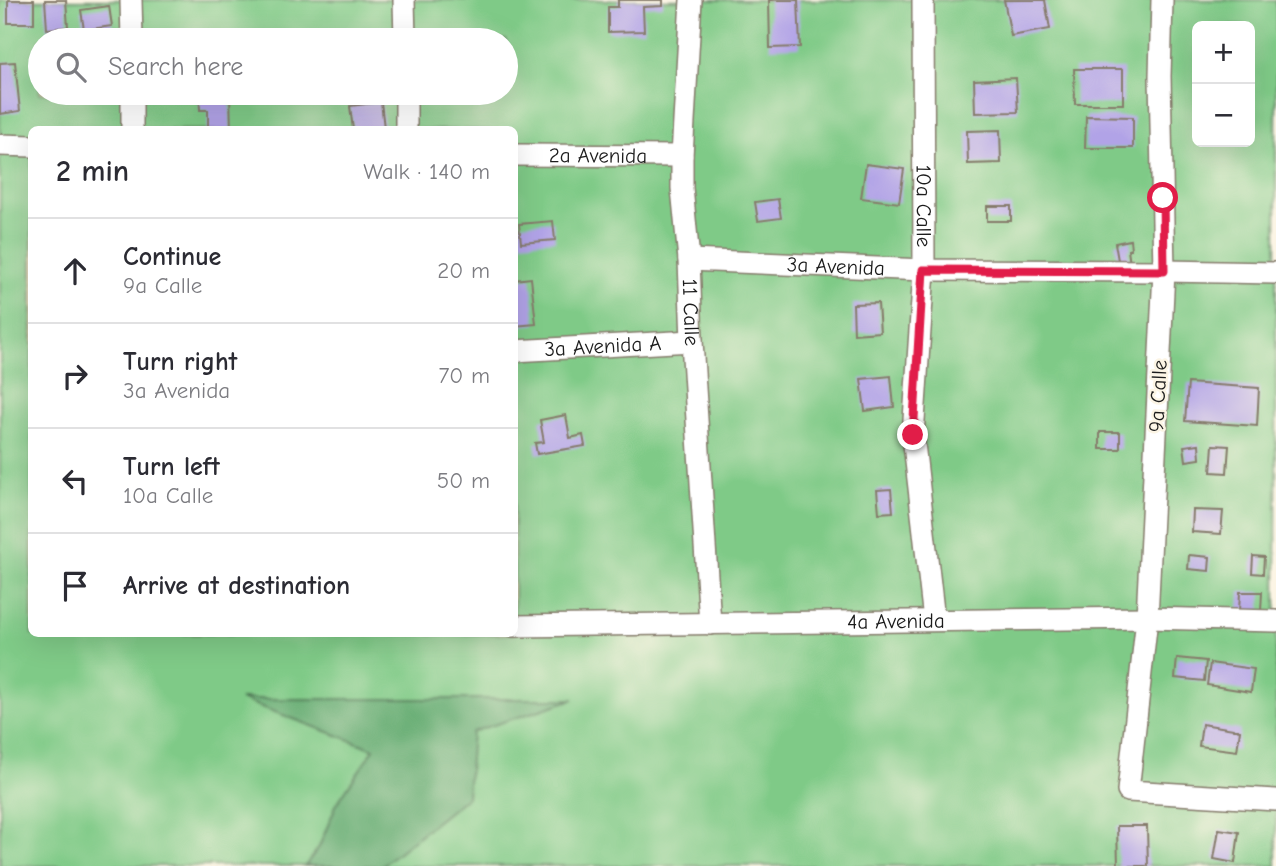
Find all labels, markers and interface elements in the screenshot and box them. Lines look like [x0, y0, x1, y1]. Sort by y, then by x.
map controls [1192, 21, 1255, 147]
button: + [1192, 21, 1255, 84]
search box [28, 28, 518, 105]
icon: search [52, 48, 90, 86]
text: Search here [108, 52, 243, 82]
button: − [1192, 84, 1255, 147]
street label: 2a Avenida [549, 143, 647, 168]
text: 2 min [56, 154, 129, 189]
text: Walk · 140 m [363, 158, 490, 185]
street label: 10a Calle [912, 165, 936, 247]
route start [1147, 182, 1178, 213]
text: Continue [123, 242, 221, 272]
icon: ahead [56, 252, 94, 290]
street label: 3a Avenida [786, 252, 885, 280]
text: 20 m [437, 257, 490, 284]
text: 9a Calle [123, 272, 202, 299]
street label: 11 Calle [678, 278, 704, 346]
street label: 3a Avenida A [544, 331, 662, 361]
text: Turn right [123, 347, 237, 377]
icon: right [56, 357, 94, 395]
street label: 9a Calle [1144, 359, 1172, 433]
text: 70 m [438, 362, 490, 389]
text: 3a Avenida [123, 377, 230, 404]
route end [897, 419, 928, 450]
text: Turn left [123, 452, 220, 482]
icon: left [56, 462, 94, 500]
text: 50 m [437, 467, 490, 494]
text: 10a Calle [123, 482, 213, 509]
icon: arrive [56, 567, 94, 605]
text: Arrive at destination [123, 571, 350, 601]
street label: 4a Avenida [847, 609, 945, 634]

